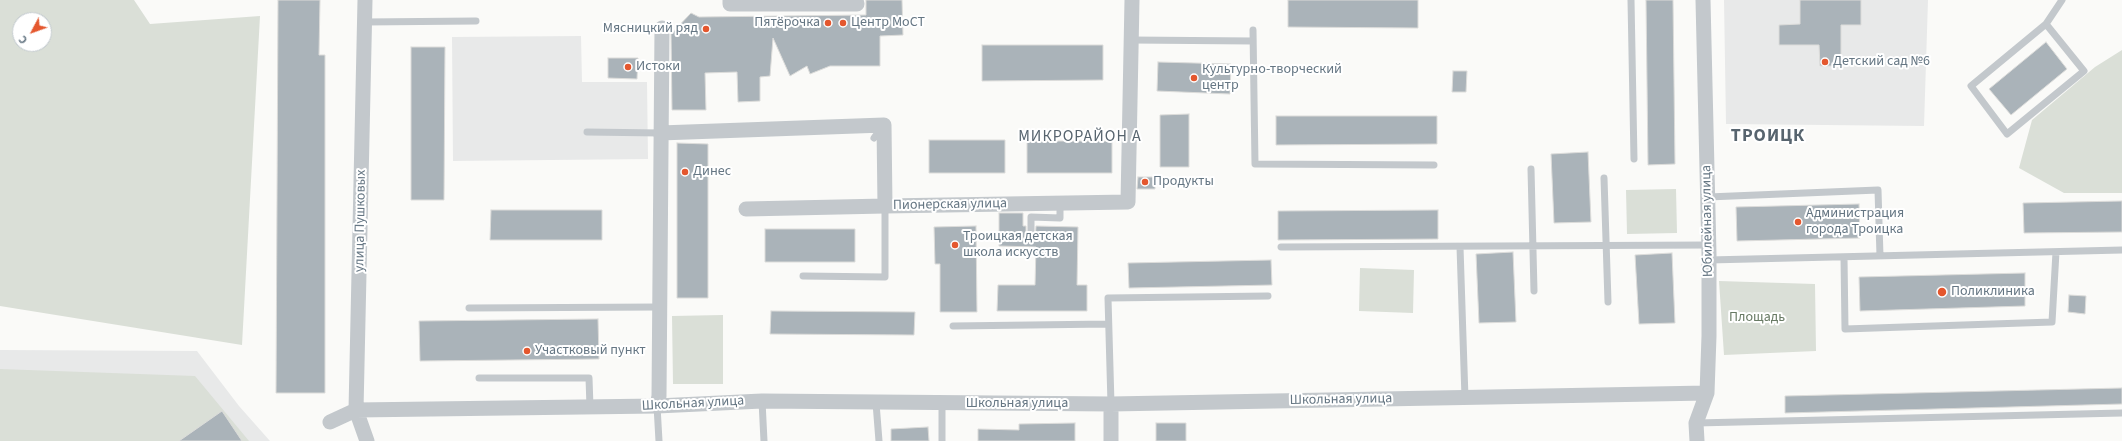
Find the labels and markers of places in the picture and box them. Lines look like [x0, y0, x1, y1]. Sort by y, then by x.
place label: Пятёрочка [754, 15, 820, 31]
place label: Центр МоСТ [851, 15, 925, 31]
marker: Пятёрочка [823, 18, 833, 28]
marker: Центр МоСТ [838, 18, 848, 28]
place label: Мясницкий ряд [603, 21, 698, 37]
marker: Мясницкий ряд [701, 24, 711, 34]
place label: Детский сад №6 [1833, 54, 1930, 70]
marker: Детский сад №6 [1820, 57, 1830, 67]
place label: Истоки [636, 59, 680, 75]
marker: Истоки [623, 62, 633, 72]
place label: Культурно-творческий центр [1202, 62, 1342, 94]
marker: Культурно-творческий центр [1189, 73, 1199, 83]
place label: Динес [693, 164, 731, 180]
marker: Динес [680, 167, 690, 177]
place label: Продукты [1153, 174, 1214, 190]
marker: Продукты [1140, 177, 1150, 187]
place label: Администрация города Троицка [1806, 206, 1904, 238]
marker: Администрация города Троицка [1793, 217, 1803, 227]
place label: Троицкая детская школа искусств [963, 229, 1073, 262]
marker: Троицкая детская школа искусств [950, 240, 960, 250]
place label: Поликлиника [1951, 284, 2035, 300]
marker: Поликлиника [1936, 286, 1948, 298]
place label: Участковый пункт [535, 343, 646, 359]
marker: Участковый пункт [522, 346, 532, 356]

